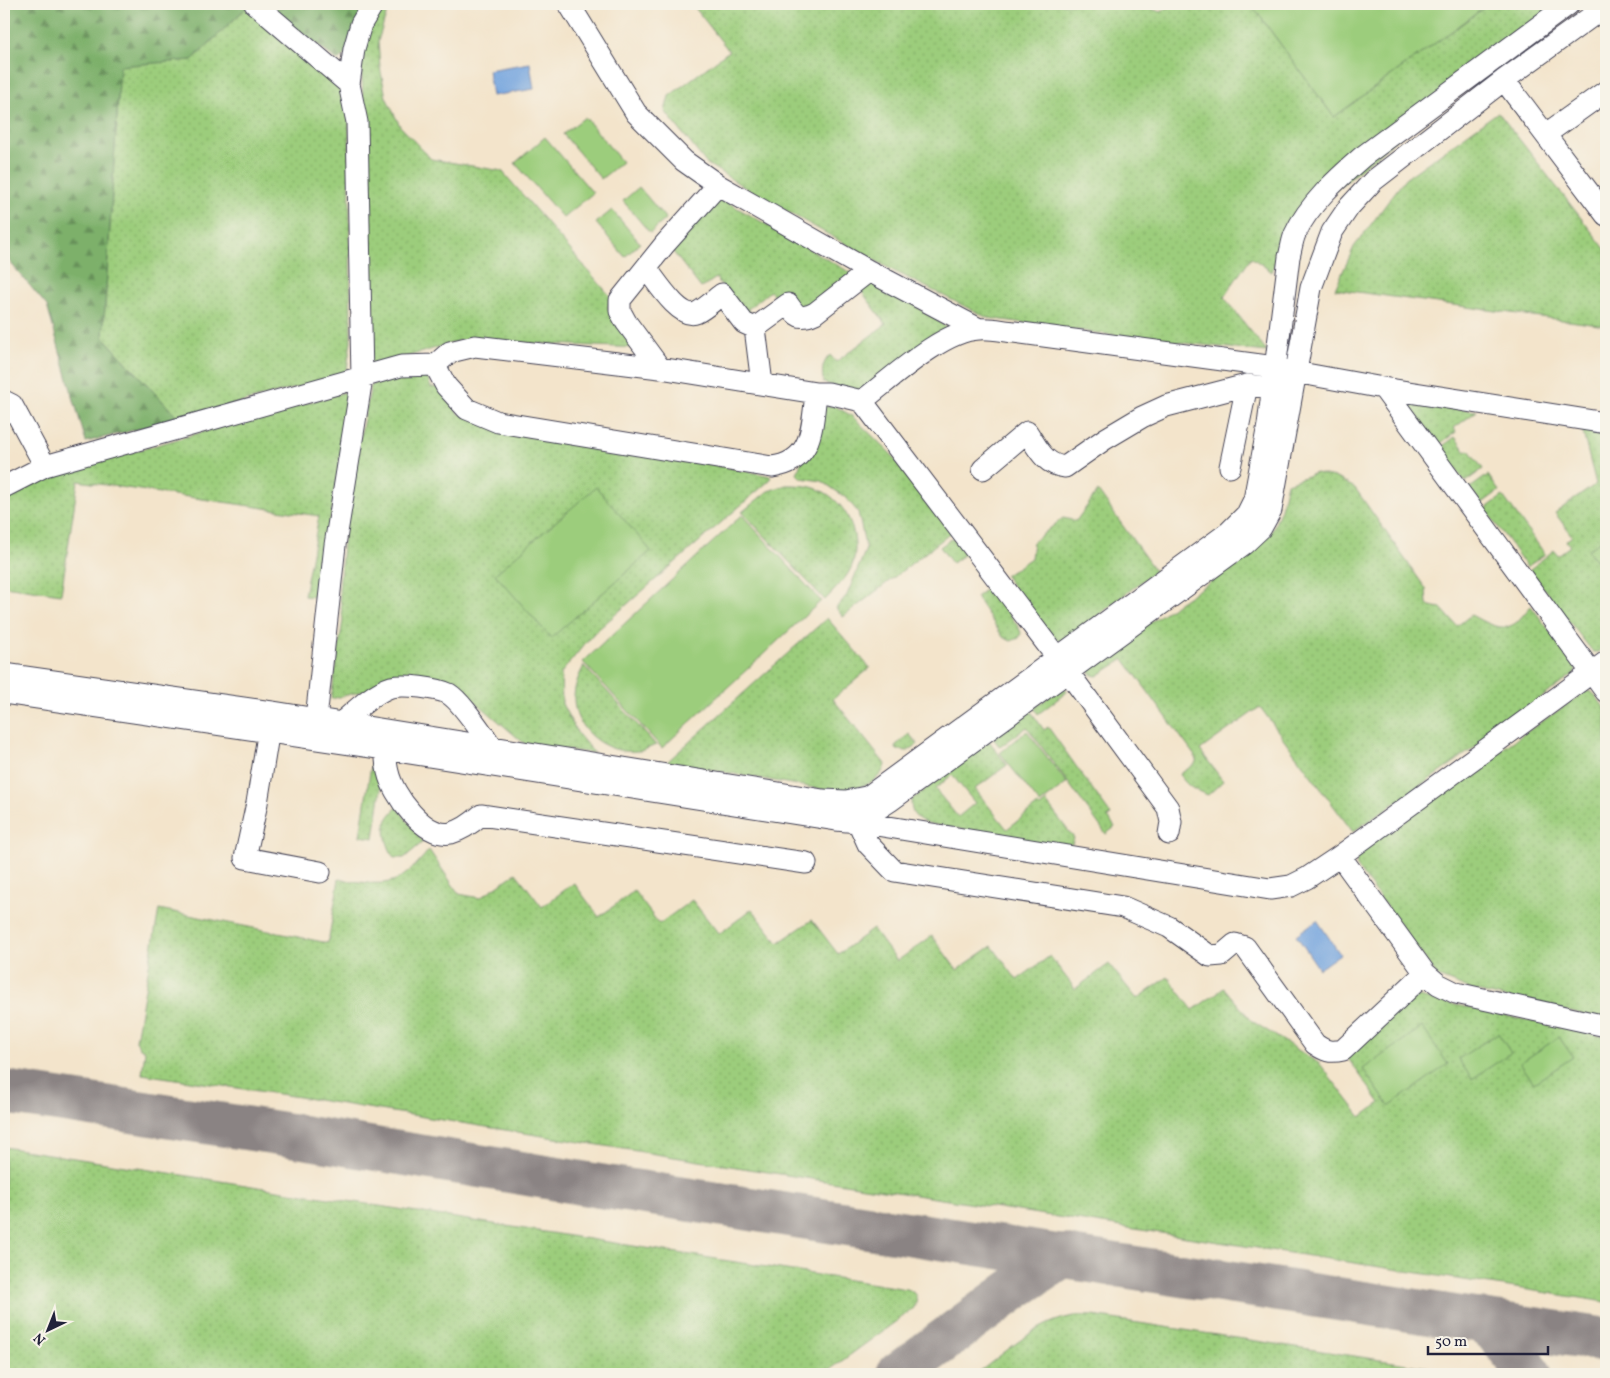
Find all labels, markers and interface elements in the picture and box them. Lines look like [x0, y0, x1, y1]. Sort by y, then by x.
north arrow [22, 1306, 72, 1356]
scale bar [1428, 1323, 1548, 1355]
text: N [30, 1328, 50, 1349]
text: 50 m [1435, 1332, 1467, 1353]

